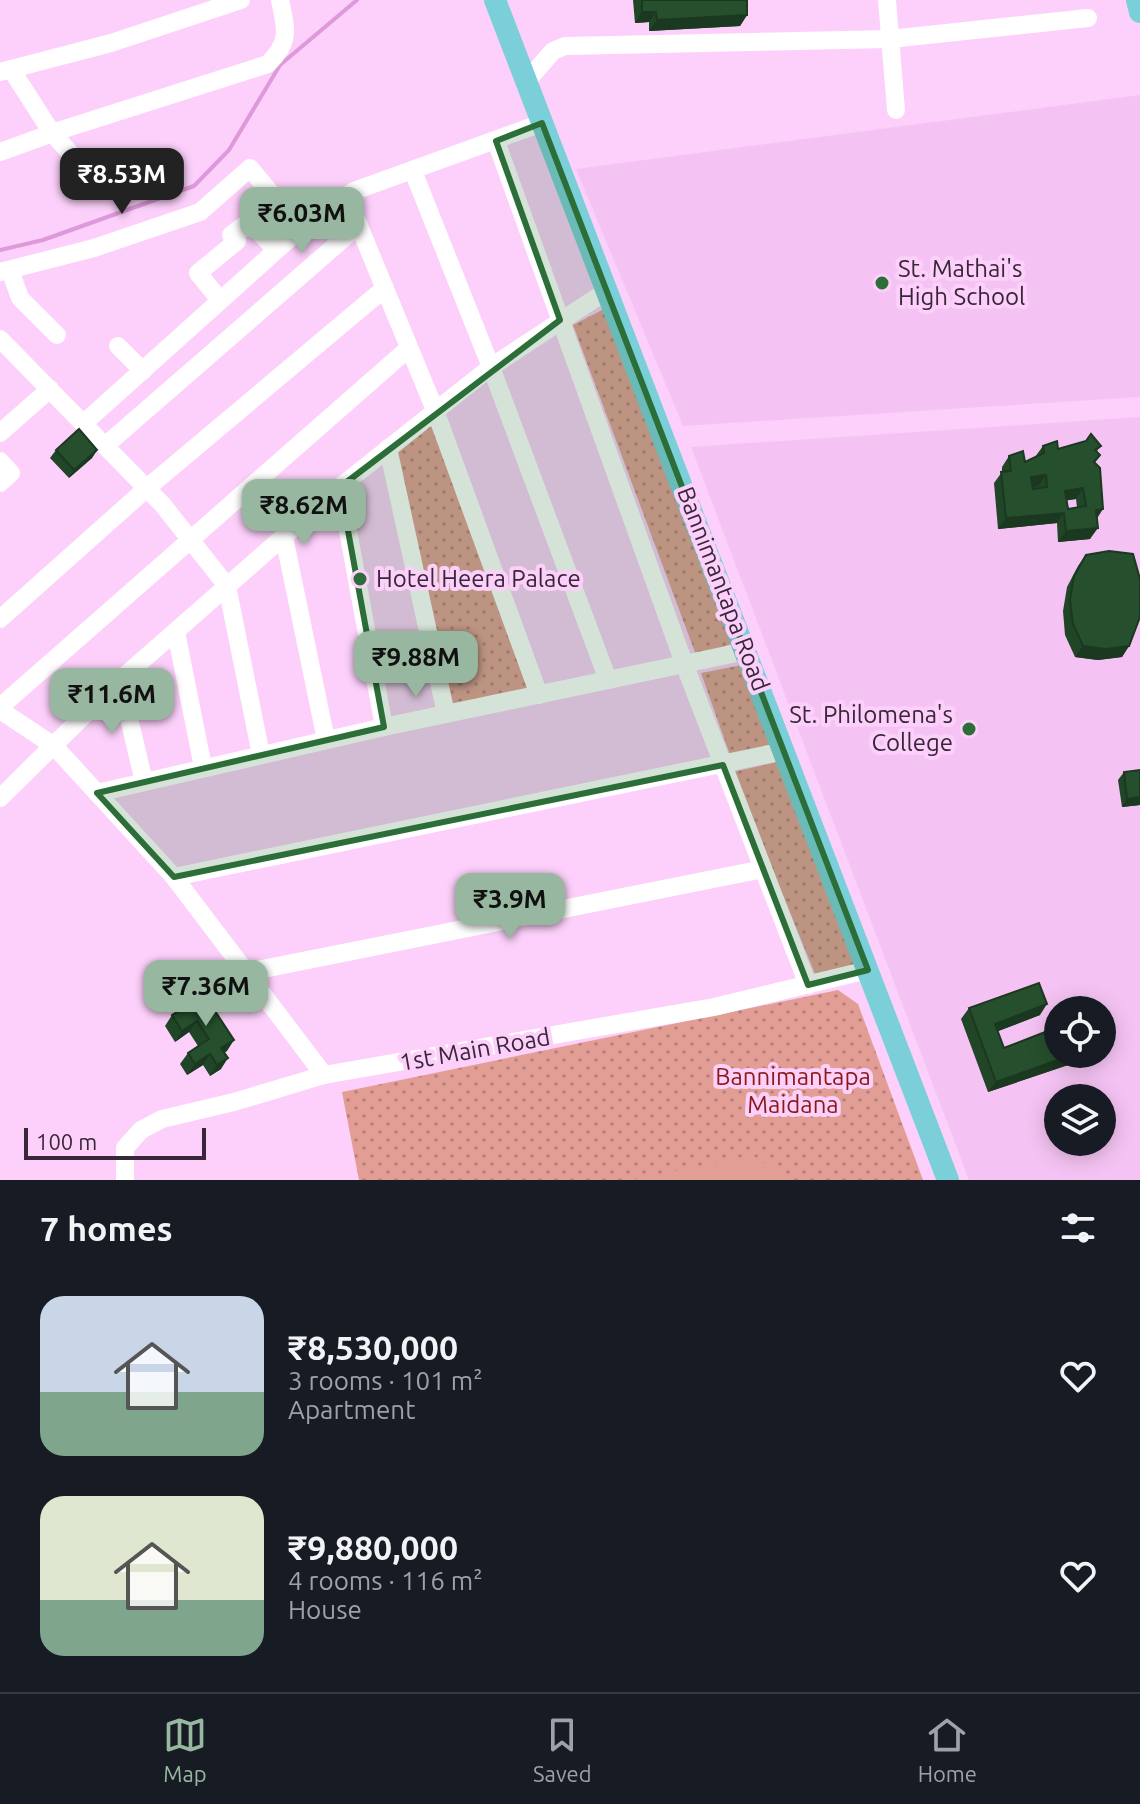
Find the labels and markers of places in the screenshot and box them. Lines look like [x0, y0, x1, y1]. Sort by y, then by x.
pin: ₹8.53M [57, 148, 187, 216]
pin: ₹6.03M [237, 187, 367, 255]
place label: St. Mathai's High School [898, 255, 1025, 310]
marker: St. Mathai's High School [873, 274, 891, 292]
pin: ₹8.62M [239, 479, 369, 547]
place label: Hotel Heera Palace [376, 565, 581, 592]
marker: Hotel Heera Palace [351, 570, 369, 588]
pin: ₹9.88M [351, 631, 481, 699]
pin: ₹11.6M [47, 668, 177, 736]
place label: St. Philomena's College [789, 701, 953, 756]
marker: St. Philomena's College [960, 720, 978, 738]
pin: ₹3.9M [454, 873, 566, 941]
pin: ₹7.36M [141, 960, 271, 1028]

